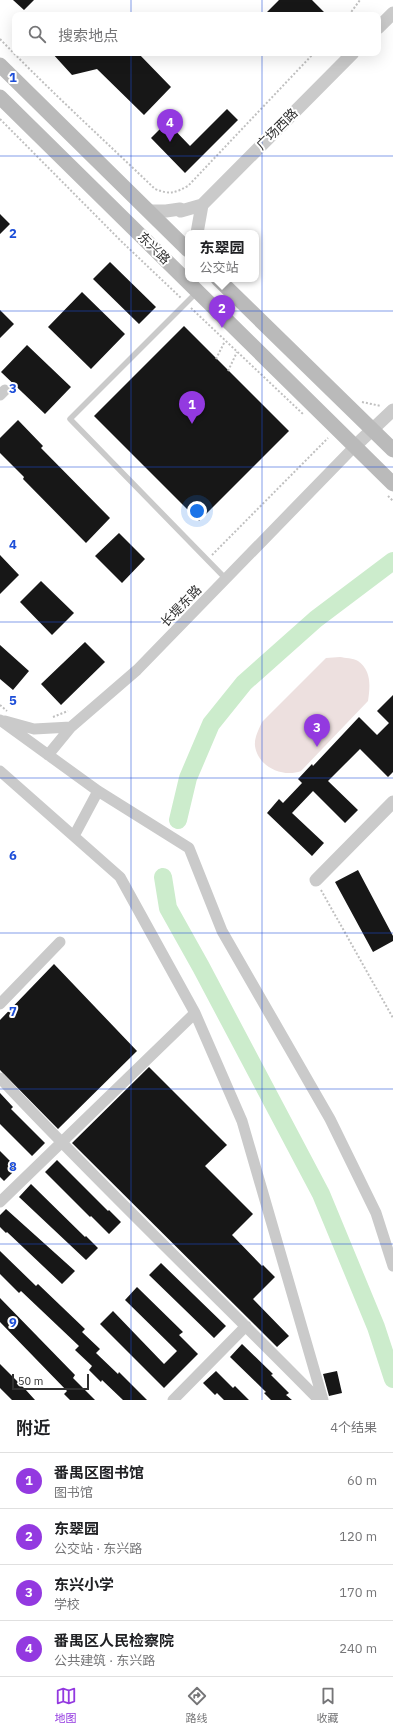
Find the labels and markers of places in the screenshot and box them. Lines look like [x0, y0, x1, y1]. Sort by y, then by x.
pin: 4 [157, 109, 183, 142]
pin: 2 [209, 295, 235, 328]
pin: 1 [179, 391, 205, 424]
pin: 3 [304, 714, 330, 747]

